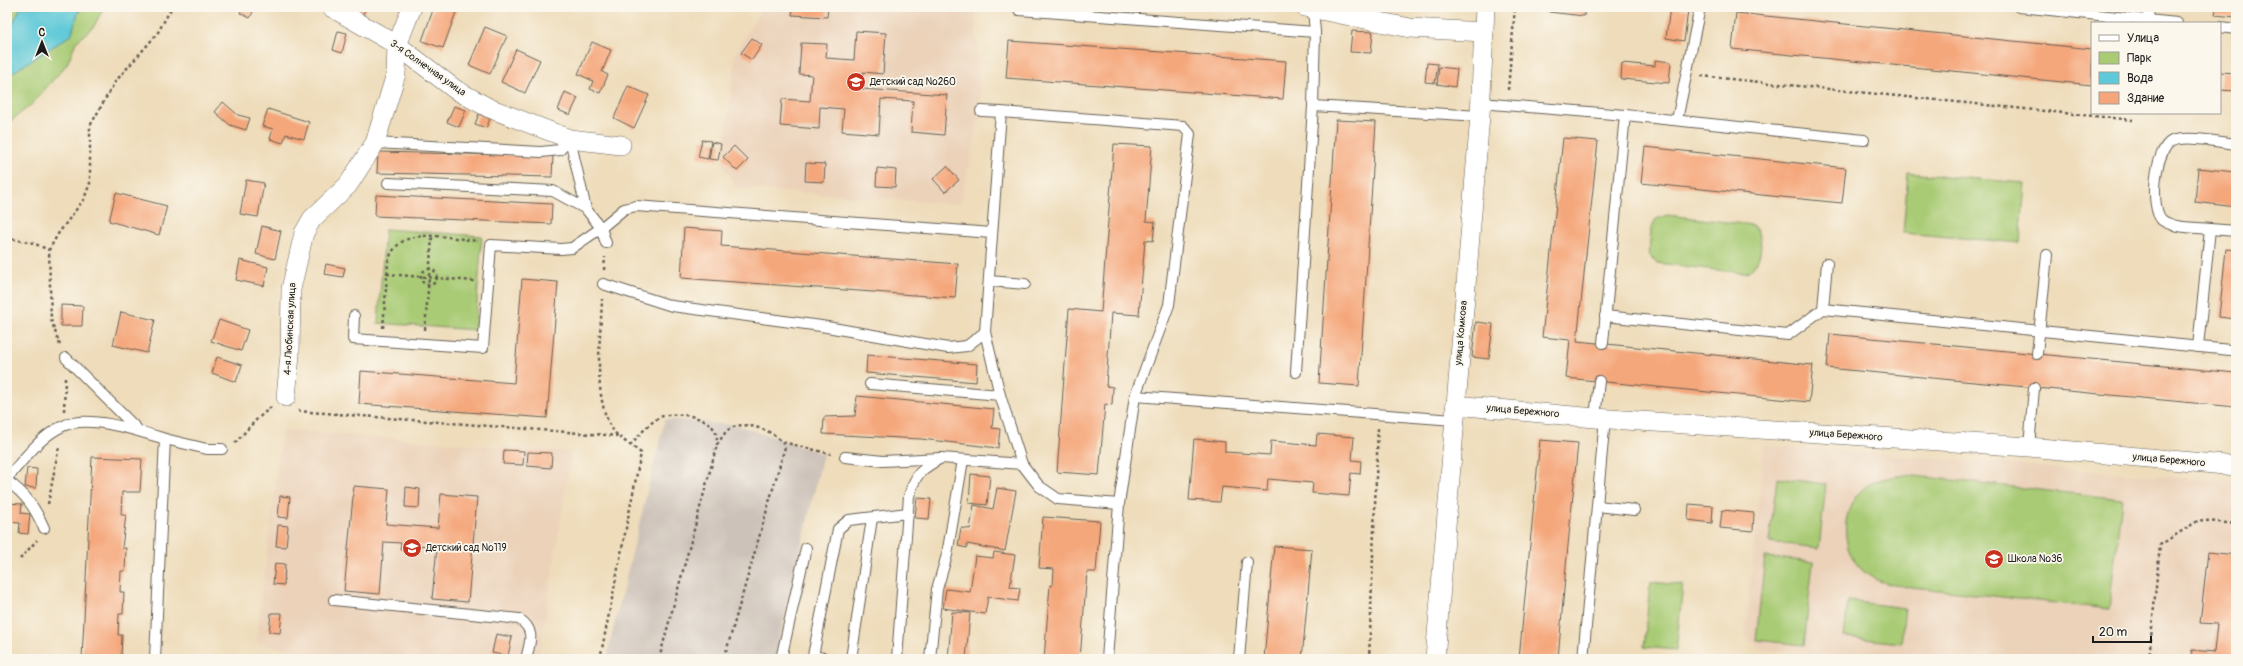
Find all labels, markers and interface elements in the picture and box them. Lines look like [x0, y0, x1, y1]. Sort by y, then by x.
north arrow [22, 22, 62, 62]
legend [2091, 22, 2221, 114]
text: С [39, 26, 46, 39]
text: Улица [2127, 31, 2159, 46]
street label: 3-я Солнечная улица [388, 37, 469, 99]
text: Парк [2127, 51, 2152, 66]
school or university icon: Детский сад №260 [845, 71, 867, 93]
text: Вода [2127, 71, 2153, 86]
place label: Детский сад №260 [869, 76, 956, 88]
text: Здание [2127, 91, 2164, 106]
street label: 4-я Любинская улица [282, 282, 298, 376]
street label: улица Комкова [1452, 300, 1470, 367]
street label: улица Бережного [1485, 402, 1561, 420]
street label: улица Бережного [1808, 426, 1884, 444]
street label: улица Бережного [2131, 451, 2207, 469]
school or university icon: Детский сад №119 [401, 537, 423, 559]
place label: Детский сад №119 [425, 542, 507, 554]
school or university icon: Школа №36 [1983, 548, 2005, 570]
place label: Школа №36 [2008, 553, 2063, 565]
scale bar [2093, 618, 2151, 644]
text: 20 m [2099, 625, 2128, 640]

